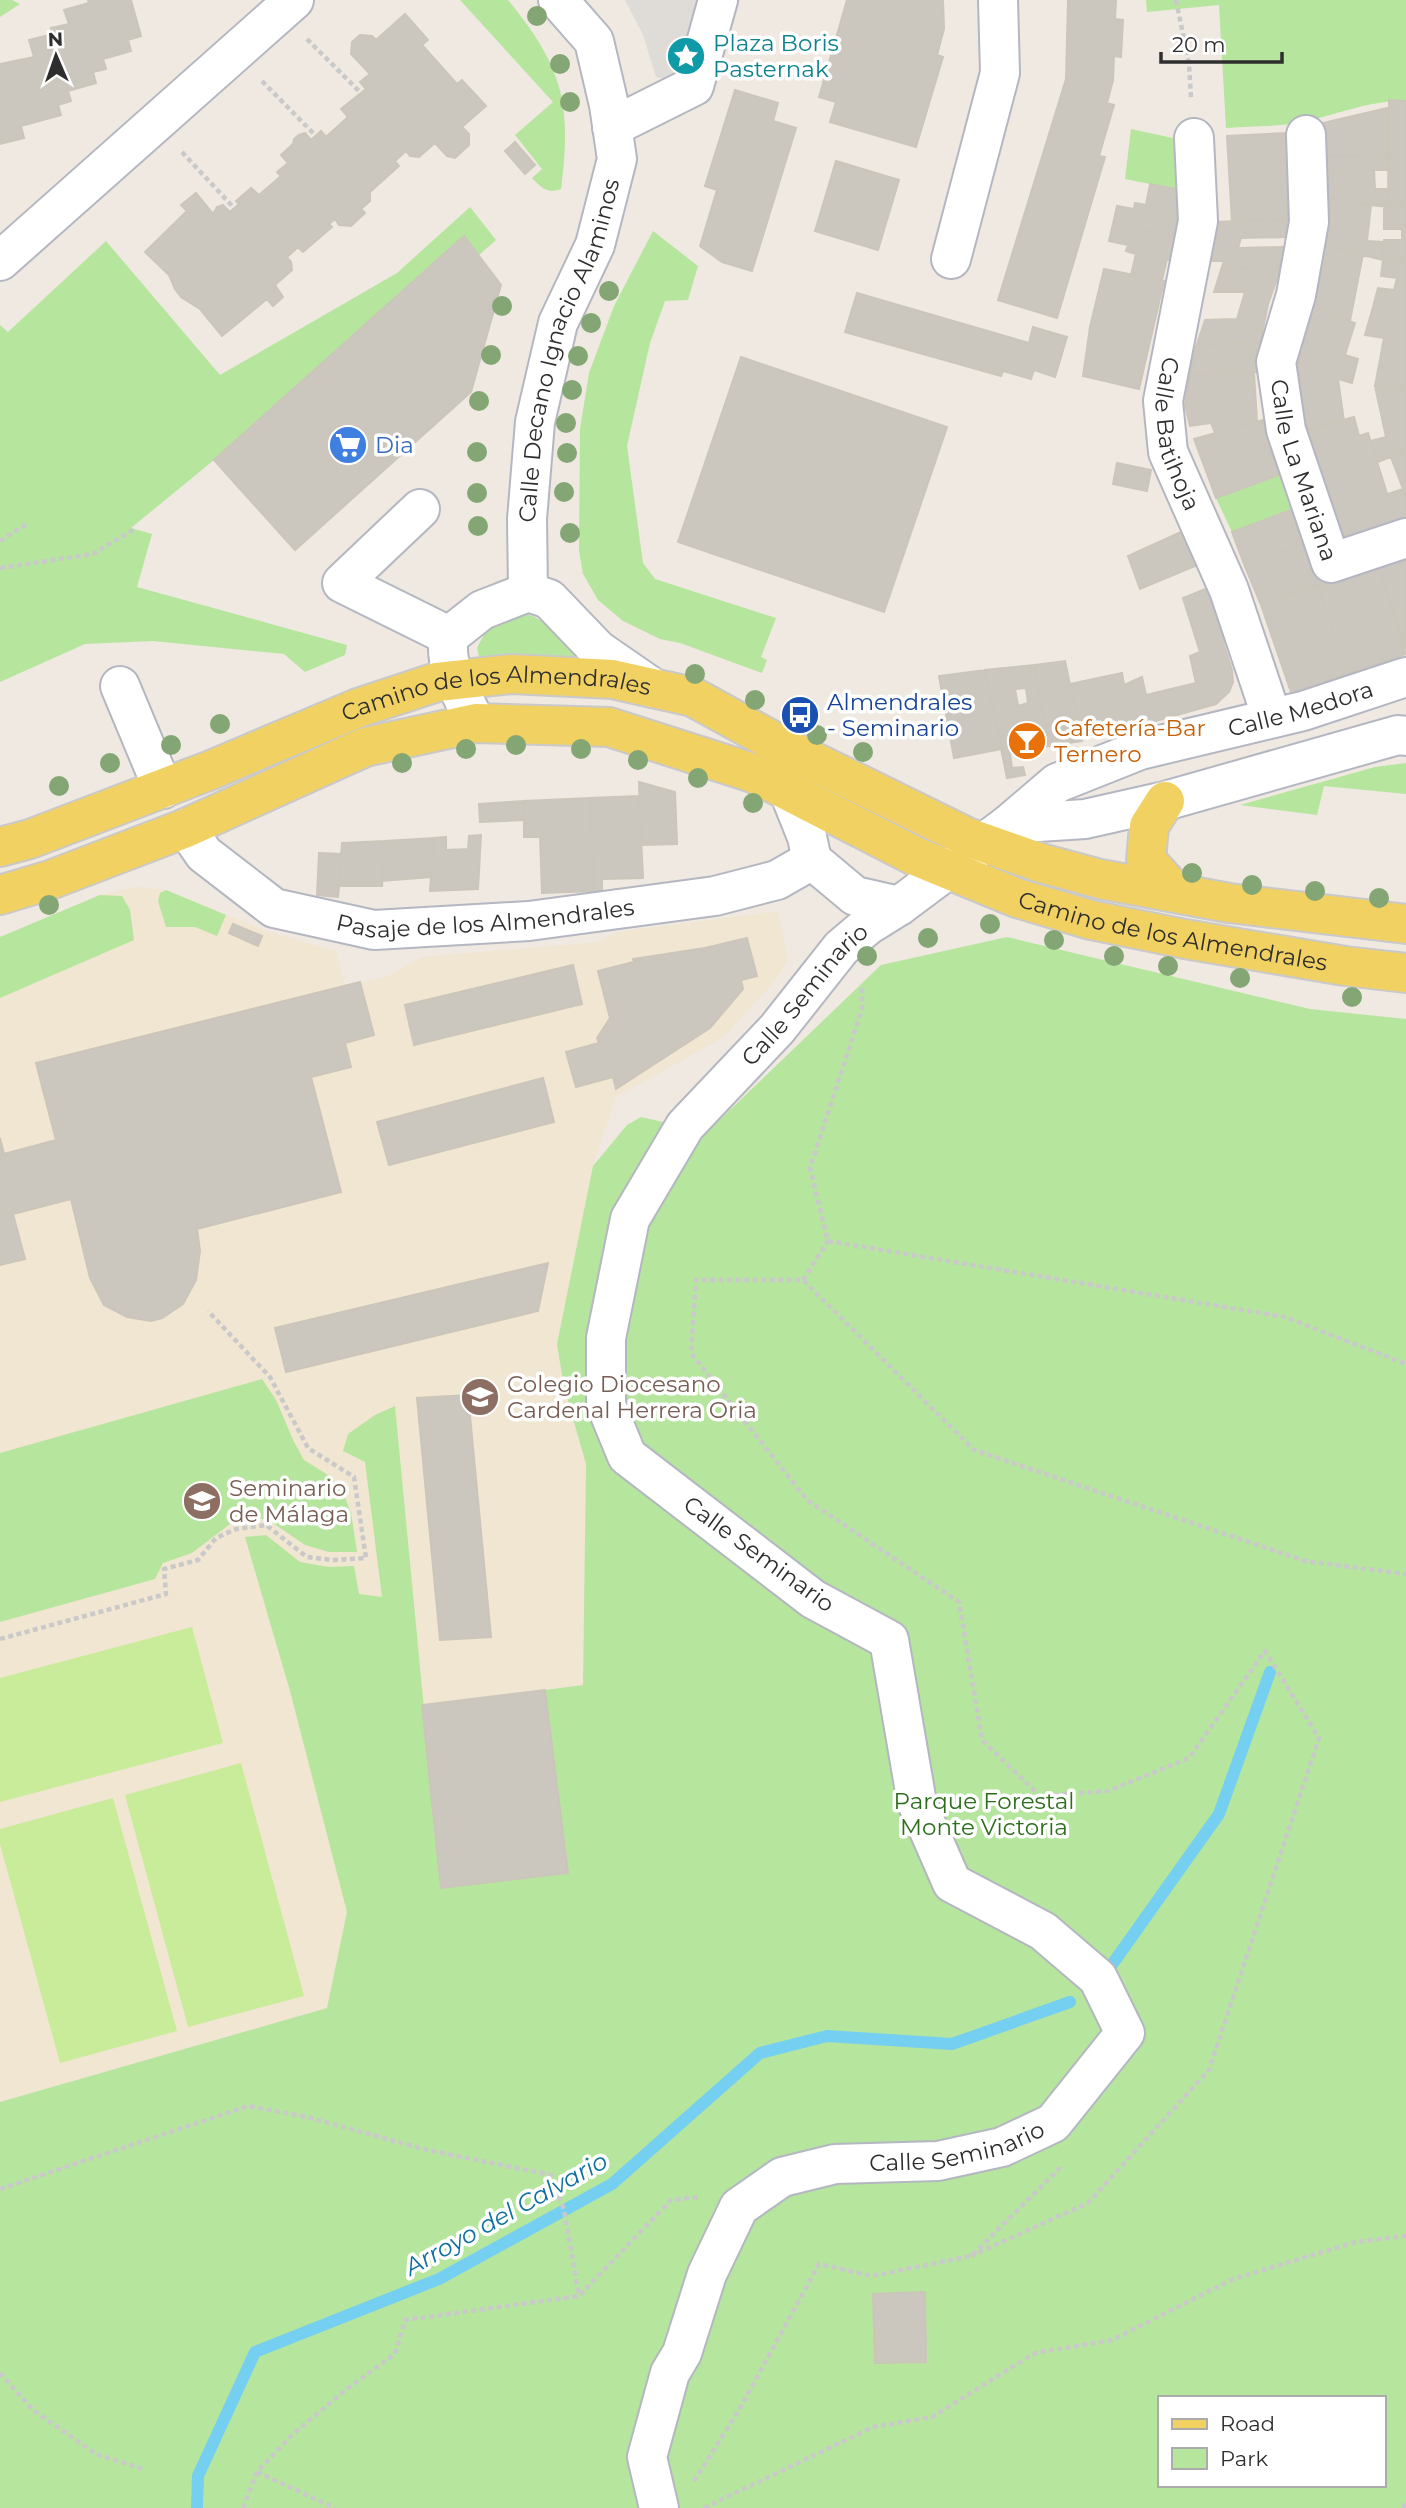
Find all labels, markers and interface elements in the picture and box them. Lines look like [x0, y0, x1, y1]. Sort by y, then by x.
north arrow [21, 21, 91, 91]
scale bar [1161, 21, 1282, 65]
text: N [47, 28, 64, 51]
place label: Plaza Boris Pasternak [713, 29, 839, 83]
text: 20 m [1172, 32, 1226, 57]
place icon: Plaza Boris Pasternak [665, 35, 707, 77]
street label: Calle Decano Ignacio Alaminos [513, 176, 625, 524]
street label: Calle Batihoja [1149, 355, 1206, 515]
street label: Calle La Mariana [1265, 377, 1343, 565]
supermarket icon: Dia [327, 424, 369, 466]
place label: Dia [375, 431, 414, 459]
street label: Camino de los Almendrales [337, 660, 654, 727]
street label: Calle Medora [1225, 675, 1377, 742]
place label: Almendrales - Seminario [827, 688, 972, 742]
bus stop icon: Almendrales - Seminario [779, 694, 821, 736]
place label: Cafetería-Bar Ternero [1054, 714, 1206, 768]
bar icon: Cafetería-Bar Ternero [1006, 720, 1048, 762]
street label: Camino de los Almendrales [1015, 885, 1329, 977]
street label: Pasaje de los Almendrales [334, 893, 636, 944]
street label: Calle Seminario [736, 917, 874, 1072]
place label: Colegio Diocesano Cardenal Herrera Oria [507, 1370, 757, 1424]
school or university icon: Colegio Diocesano Cardenal Herrera Oria [459, 1376, 501, 1418]
place label: Seminario de Málaga [229, 1474, 349, 1528]
school or university icon: Seminario de Málaga [181, 1480, 223, 1522]
street label: Calle Seminario [678, 1490, 840, 1618]
park label: Parque Forestal Monte Victoria [894, 1787, 1074, 1841]
street label: Calle Seminario [869, 2115, 1049, 2177]
water label: Arroyo del Calvario [398, 2146, 612, 2282]
legend [1158, 2396, 1385, 2487]
text: Road [1220, 2411, 1275, 2436]
text: Park [1220, 2446, 1268, 2471]

